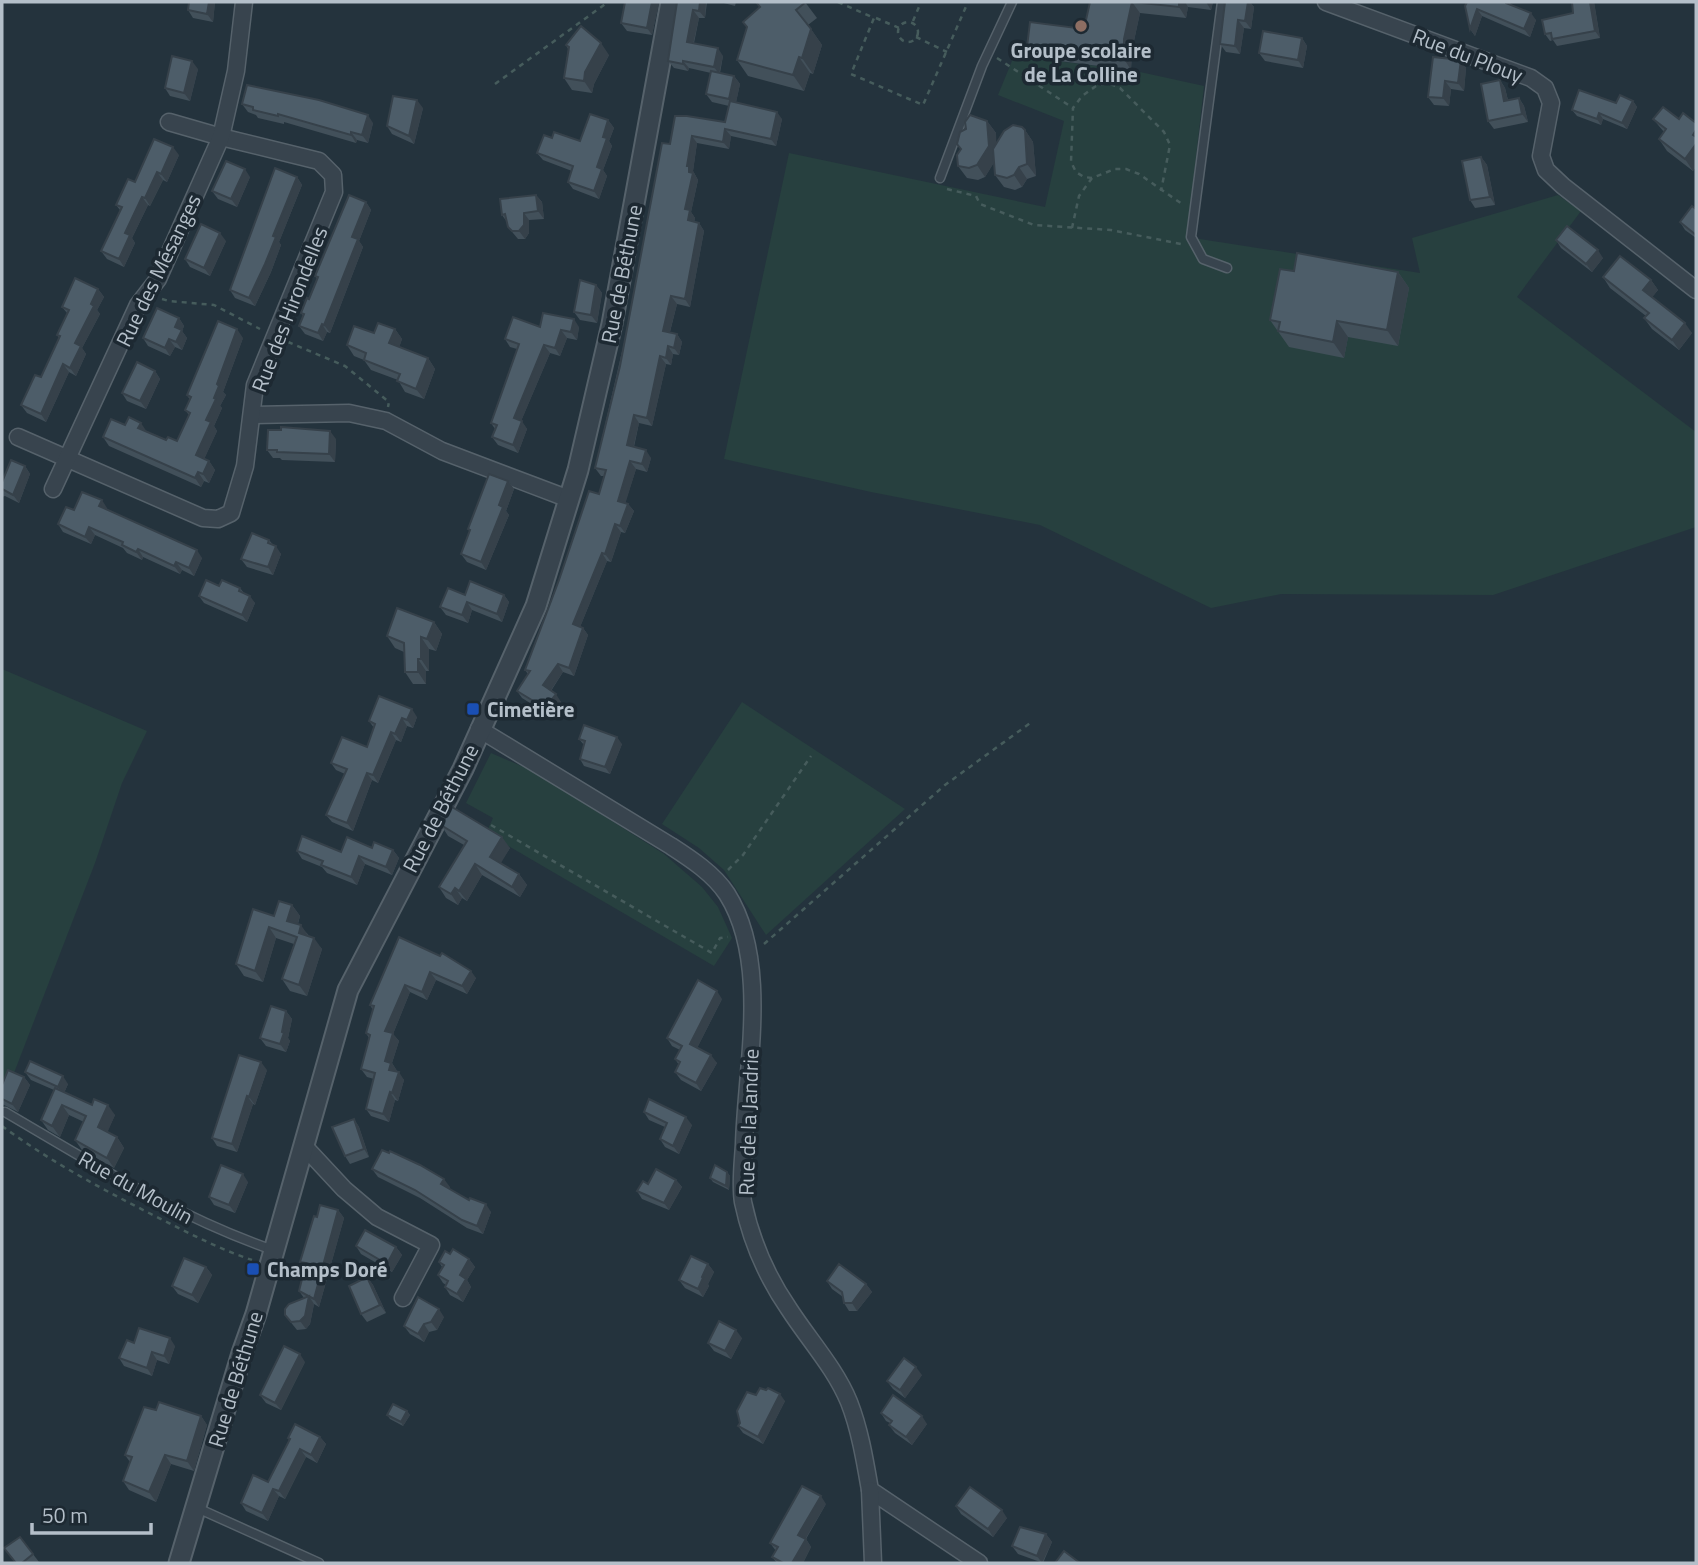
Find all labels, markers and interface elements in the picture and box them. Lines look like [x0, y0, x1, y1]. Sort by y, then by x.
marker: Groupe scolaire de La Colline [1073, 18, 1089, 34]
street label: Rue du Plouy [1408, 19, 1528, 91]
place label: Groupe scolaire de La Colline [1011, 34, 1151, 90]
street label: Rue des Mésanges [107, 188, 209, 352]
street label: Rue de Béthune [592, 202, 650, 346]
street label: Rue des Hirondelles [243, 221, 335, 397]
place label: Cimetière [487, 693, 574, 725]
marker: Cimetière [465, 701, 481, 717]
street label: Rue de Béthune [394, 738, 486, 878]
street label: Rue de la Jandrie [729, 1048, 767, 1196]
street label: Rue du Moulin [73, 1142, 199, 1232]
place label: Champs Doré [267, 1253, 387, 1285]
marker: Champs Doré [245, 1261, 261, 1277]
street label: Rue de Béthune [199, 1307, 271, 1451]
scale bar [32, 1492, 150, 1536]
text: 50 m [42, 1499, 88, 1531]

